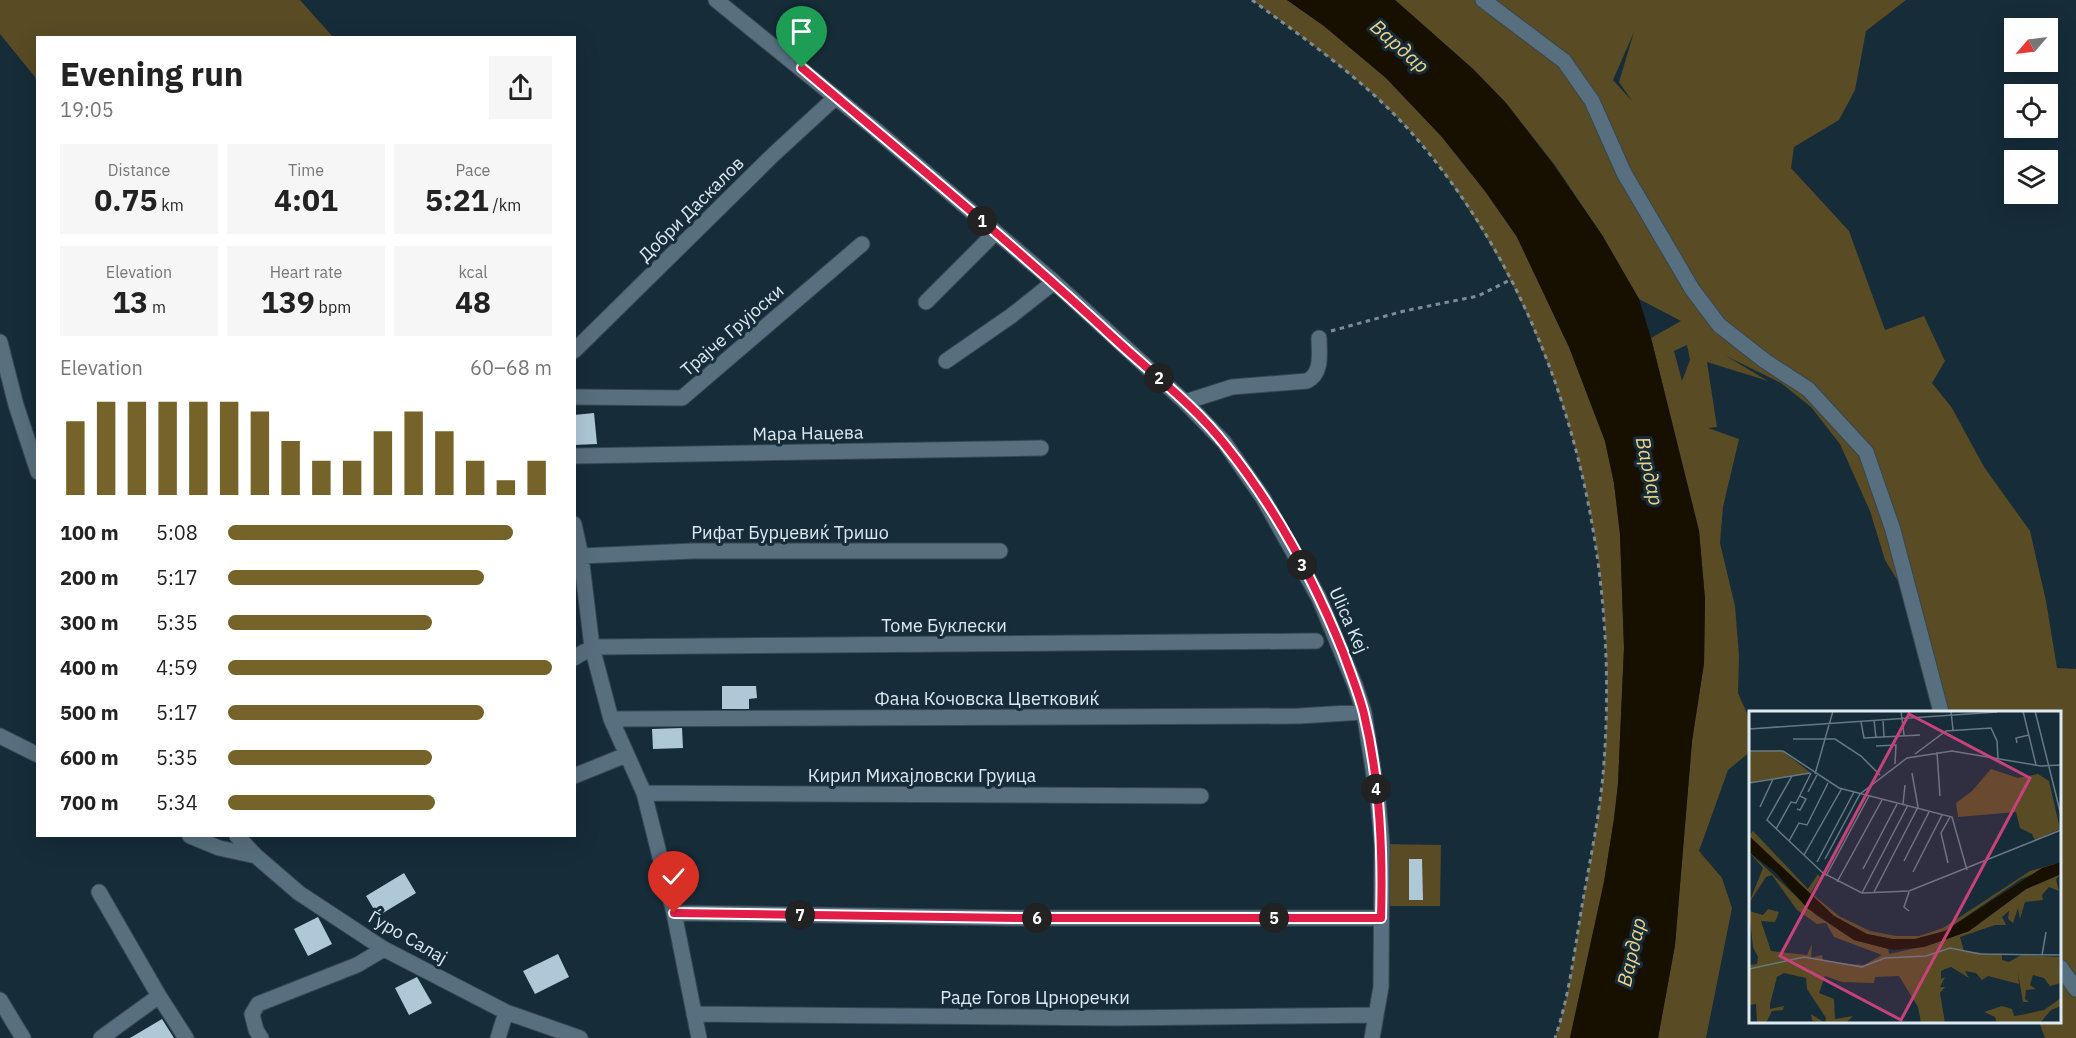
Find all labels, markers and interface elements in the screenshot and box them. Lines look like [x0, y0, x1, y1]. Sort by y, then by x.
pin [776, 6, 827, 68]
water label: Вардар [1365, 13, 1435, 79]
icon: arrive [785, 15, 818, 48]
north arrow [2004, 18, 2058, 72]
map controls [2004, 18, 2058, 204]
text: Evening run [60, 52, 244, 95]
button: share [489, 56, 552, 119]
button: locate [2004, 84, 2058, 138]
text: 19:05 [60, 96, 114, 123]
button: layers [2004, 150, 2058, 204]
street label: Добри Даскалов [633, 151, 749, 267]
text: Distance [108, 160, 170, 180]
text: Time [288, 160, 324, 180]
text: Pace [456, 160, 490, 180]
text: 0.75 [94, 180, 158, 219]
text: 4:01 [274, 180, 338, 219]
text: 5:21 [425, 180, 489, 219]
text: km [158, 195, 184, 215]
text: /km [489, 195, 521, 215]
pin: 1 [967, 206, 997, 236]
text: 1 [977, 211, 987, 231]
text: Elevation [106, 262, 172, 282]
text: Heart rate [270, 262, 342, 282]
text: kcal [458, 262, 488, 282]
street label: Трајче Грујоски [676, 279, 788, 381]
text: 13 [112, 282, 148, 321]
text: 139 [261, 282, 315, 321]
text: 48 [455, 282, 491, 321]
text: m [148, 297, 166, 317]
text: bpm [315, 297, 351, 317]
text: Elevation [60, 354, 143, 381]
text: 60–68 m [470, 354, 552, 381]
pin: 2 [1144, 363, 1174, 393]
text: 2 [1154, 368, 1164, 388]
street label: Мара Нацева [752, 421, 864, 445]
water label: Вардар [1630, 434, 1670, 508]
text: 100 m [60, 519, 119, 546]
text: 5:08 [156, 519, 198, 546]
street label: Рифат Бурџевиќ Тришо [691, 521, 889, 544]
pin: 3 [1287, 550, 1317, 580]
text: 3 [1297, 555, 1307, 575]
text: 200 m [60, 564, 119, 591]
text: 5:17 [156, 564, 198, 591]
street label: Ulica Kej [1324, 583, 1374, 657]
text: 300 m [60, 609, 119, 636]
text: 5:35 [156, 609, 198, 636]
street label: Томе Буклески [881, 614, 1007, 637]
text: 400 m [60, 654, 119, 681]
text: 4:59 [156, 654, 198, 681]
street label: Фана Кочовска Цветковиќ [875, 687, 1099, 710]
text: 500 m [60, 699, 119, 726]
text: 5:17 [156, 699, 198, 726]
inset map [1749, 711, 2061, 1023]
text: 600 m [60, 744, 119, 771]
text: 5:35 [156, 744, 198, 771]
street label: Кирил Михајловски Груица [808, 764, 1037, 787]
pin: 4 [1361, 774, 1391, 804]
text: 4 [1371, 779, 1381, 799]
text: 700 m [60, 789, 119, 816]
text: 5:34 [156, 789, 198, 816]
pin [648, 851, 699, 913]
icon: check [657, 860, 690, 893]
pin: 7 [785, 900, 815, 930]
pin: 6 [1022, 903, 1052, 933]
pin: 5 [1259, 903, 1289, 933]
street label: Ѓуро Салај [364, 905, 452, 969]
text: 7 [795, 905, 805, 925]
text: 6 [1032, 908, 1042, 928]
text: 5 [1269, 908, 1279, 928]
water label: Вардар [1610, 915, 1652, 989]
street label: Раде Гогов Црноречки [940, 986, 1130, 1009]

